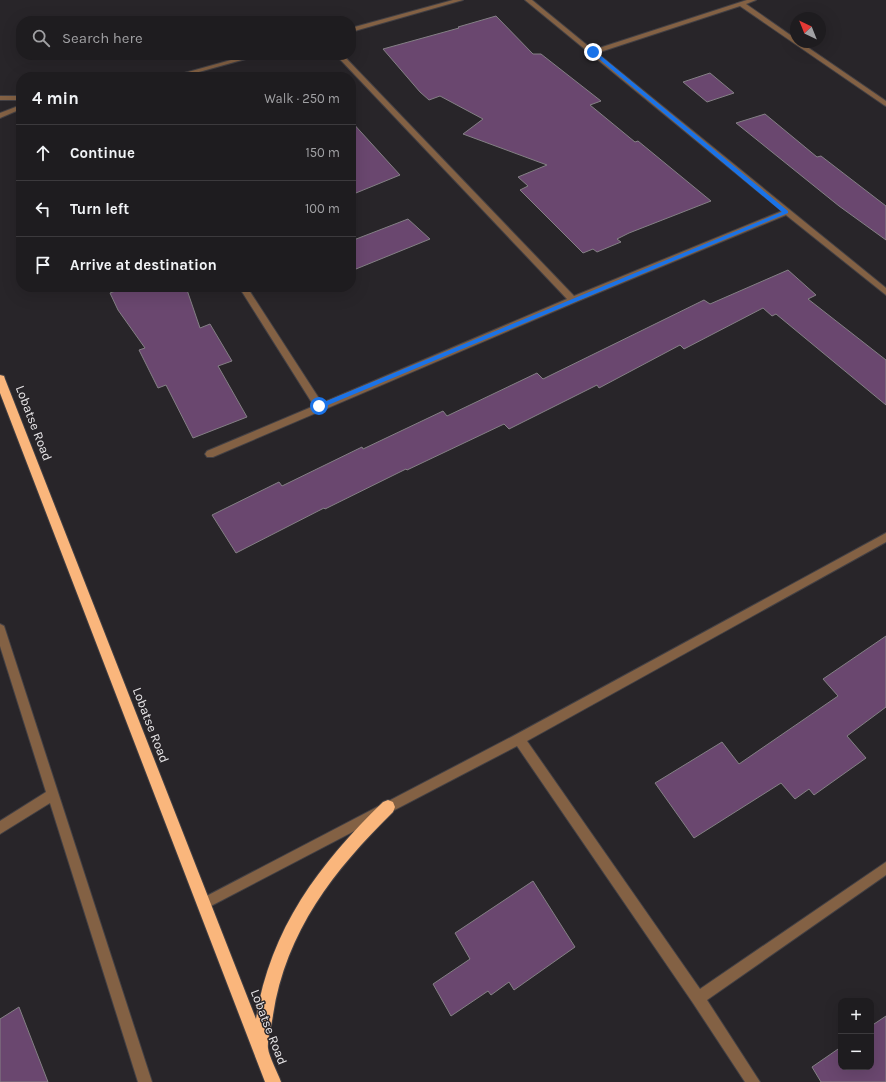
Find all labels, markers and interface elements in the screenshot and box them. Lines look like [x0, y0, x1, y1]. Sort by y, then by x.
north arrow [790, 12, 826, 48]
search box [16, 16, 356, 60]
icon: search [30, 27, 52, 49]
text: Search here [62, 29, 143, 47]
route end [584, 43, 602, 61]
text: 4 min [32, 88, 79, 108]
text: Walk · 250 m [264, 91, 340, 106]
icon: ahead [32, 142, 54, 164]
text: Continue [70, 144, 135, 162]
text: 150 m [305, 145, 340, 160]
icon: left [32, 198, 54, 220]
text: Turn left [70, 200, 129, 218]
text: 100 m [305, 201, 340, 216]
icon: arrive [32, 254, 54, 276]
text: Arrive at destination [70, 256, 217, 274]
street label: Lobatse Road [13, 383, 55, 463]
route start [310, 397, 328, 415]
street label: Lobatse Road [130, 685, 172, 765]
street label: Lobatse Road [248, 987, 290, 1067]
map controls [838, 998, 874, 1070]
button: + [838, 998, 874, 1034]
button: − [838, 1034, 874, 1070]

